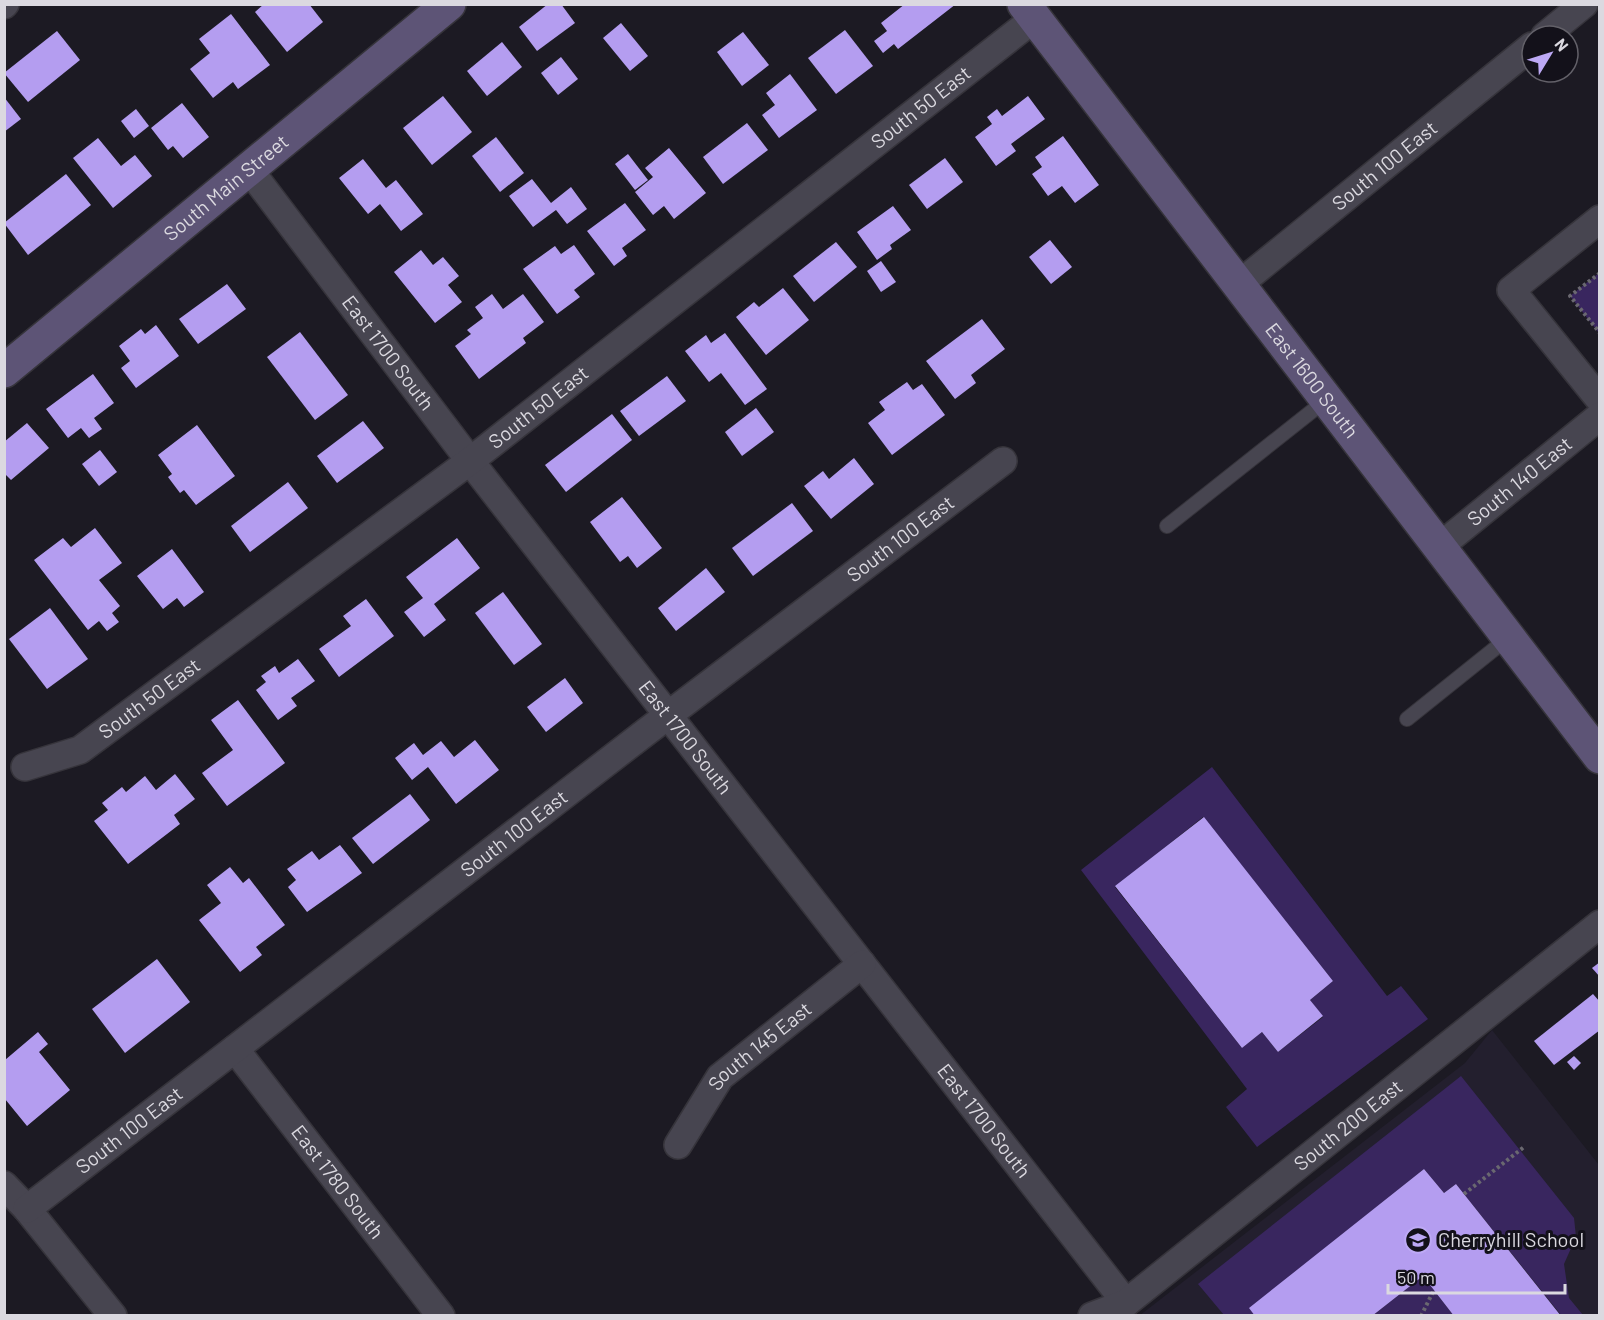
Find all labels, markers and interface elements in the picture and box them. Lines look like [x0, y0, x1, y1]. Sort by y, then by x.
north arrow [1520, 24, 1580, 84]
text: N [1551, 34, 1573, 54]
street label: South 50 East [866, 60, 975, 153]
street label: South 100 East [1327, 115, 1441, 215]
street label: South Main Street [158, 129, 293, 245]
street label: East 1700 South [338, 290, 440, 414]
street label: East 1600 South [1261, 318, 1364, 442]
street label: South 50 East [483, 360, 593, 453]
street label: South 140 East [1462, 431, 1576, 530]
street label: South 100 East [842, 490, 958, 586]
street label: South 50 East [93, 652, 204, 743]
street label: East 1700 South [634, 675, 738, 798]
street label: South 100 East [455, 784, 572, 881]
street label: South 145 East [702, 996, 816, 1094]
street label: East 1700 South [933, 1058, 1037, 1182]
street label: South 200 East [1289, 1074, 1407, 1175]
street label: South 100 East [70, 1081, 187, 1178]
street label: East 1780 South [287, 1120, 390, 1243]
school or university icon: Cherryhill School [1403, 1225, 1433, 1255]
place label: Cherryhill School [1438, 1227, 1584, 1251]
scale bar [1388, 1257, 1565, 1295]
text: 50 m [1397, 1266, 1435, 1288]

